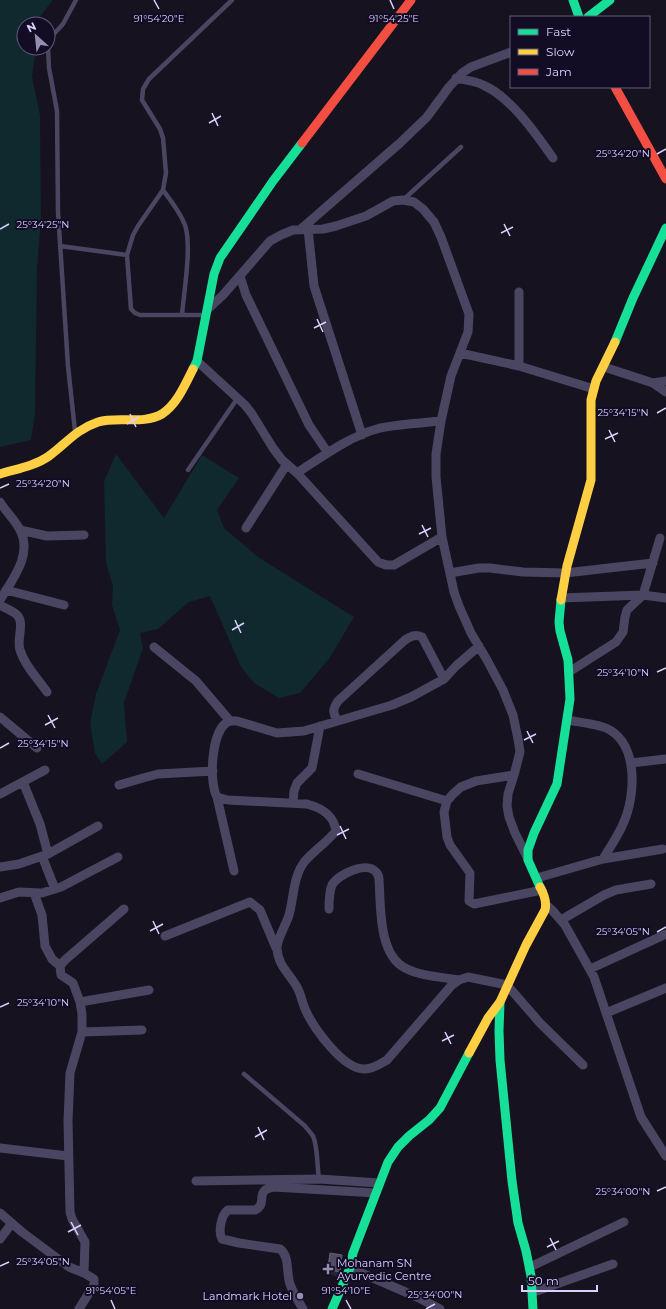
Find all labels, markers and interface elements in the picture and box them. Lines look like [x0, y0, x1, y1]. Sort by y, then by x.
text: 91°54'20"E [134, 12, 185, 25]
text: 91°54'25"E [369, 12, 419, 25]
north arrow [16, 16, 56, 56]
legend [510, 16, 650, 88]
text: N [24, 19, 39, 35]
text: Fast [546, 24, 571, 39]
text: Slow [546, 44, 575, 59]
text: Jam [545, 64, 572, 79]
text: 25°34'20"N [596, 147, 650, 160]
text: 25°34'25"N [17, 218, 69, 231]
text: 25°34'15"N [597, 406, 649, 419]
text: 25°34'20"N [16, 477, 70, 490]
text: 25°34'10"N [597, 666, 649, 679]
text: 25°34'15"N [17, 737, 69, 750]
text: 25°34'05"N [596, 925, 650, 938]
text: 25°34'10"N [17, 996, 69, 1009]
text: 25°34'00"N [596, 1185, 650, 1198]
text: 25°34'05"N [16, 1255, 70, 1268]
place label: Mohanam SN Ayurvedic Centre [337, 1256, 432, 1283]
marker: Mohanam SN Ayurvedic Centre [322, 1263, 334, 1275]
scale bar [522, 1267, 597, 1293]
text: 50 m [528, 1273, 559, 1288]
text: 91°54'05"E [86, 1284, 137, 1297]
text: 91°54'10"E [321, 1284, 371, 1297]
text: 25°34'00"N [408, 1288, 462, 1301]
place label: Landmark Hotel [202, 1289, 292, 1303]
marker: Landmark Hotel [295, 1291, 305, 1301]

